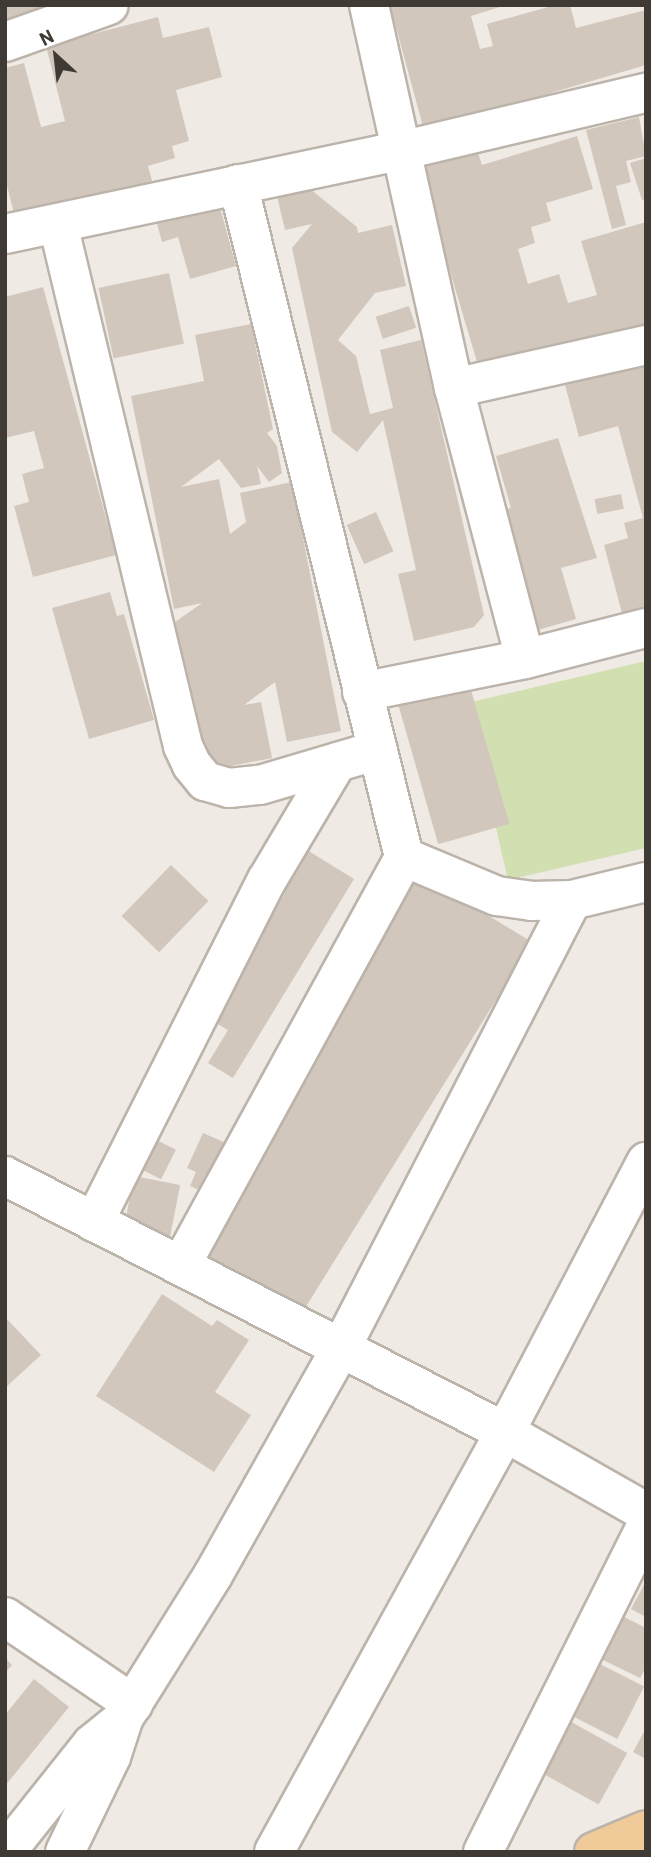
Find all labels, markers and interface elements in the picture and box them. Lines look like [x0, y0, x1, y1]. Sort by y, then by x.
north arrow [21, 21, 91, 91]
text: N [35, 24, 57, 50]

